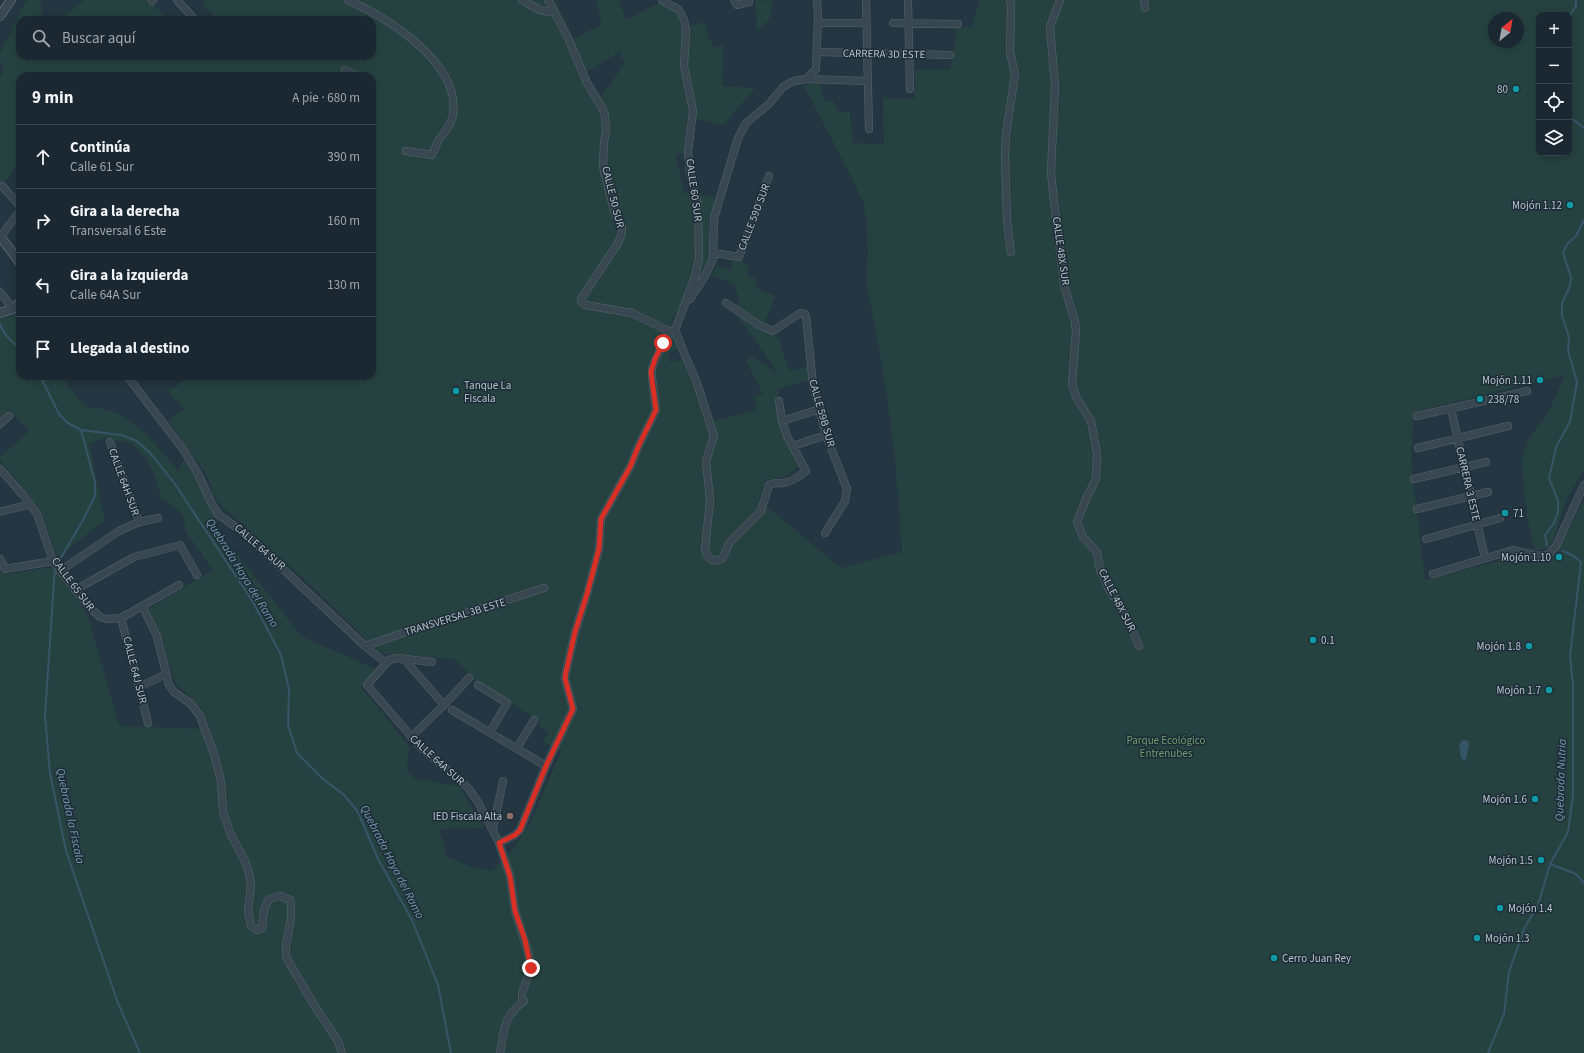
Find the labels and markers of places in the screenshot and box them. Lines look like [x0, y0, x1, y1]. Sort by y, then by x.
place label: 80 [1497, 82, 1508, 97]
marker: 80 [1511, 84, 1521, 94]
place label: Mojón 1.12 [1512, 198, 1562, 213]
marker: Mojón 1.12 [1565, 200, 1575, 210]
place label: Mojón 1.11 [1482, 373, 1532, 388]
marker: Mojón 1.11 [1535, 375, 1545, 385]
place label: Tanque La Fiscala [464, 378, 511, 406]
marker: Tanque La Fiscala [451, 386, 461, 396]
place label: 238/78 [1488, 392, 1520, 407]
marker: 238/78 [1475, 394, 1485, 404]
place label: 71 [1513, 506, 1524, 521]
marker: 71 [1500, 508, 1510, 518]
place label: Mojón 1.10 [1501, 550, 1551, 565]
marker: Mojón 1.10 [1554, 552, 1564, 562]
place label: 0.1 [1321, 633, 1335, 648]
marker: 0.1 [1308, 635, 1318, 645]
place label: Mojón 1.8 [1476, 639, 1522, 654]
marker: Mojón 1.8 [1524, 641, 1534, 651]
place label: Mojón 1.7 [1496, 683, 1541, 698]
marker: Mojón 1.7 [1544, 685, 1554, 695]
place label: Mojón 1.6 [1482, 792, 1528, 807]
marker: Mojón 1.6 [1530, 794, 1540, 804]
place label: IED Fiscala Alta [433, 809, 502, 824]
marker: IED Fiscala Alta [505, 811, 515, 821]
place label: Mojón 1.5 [1488, 853, 1533, 868]
marker: Mojón 1.5 [1536, 855, 1546, 865]
place label: Mojón 1.4 [1508, 901, 1553, 916]
marker: Mojón 1.4 [1495, 903, 1505, 913]
place label: Mojón 1.3 [1485, 931, 1530, 946]
marker: Mojón 1.3 [1472, 933, 1482, 943]
place label: Cerro Juan Rey [1282, 951, 1351, 966]
marker: Cerro Juan Rey [1269, 953, 1279, 963]

